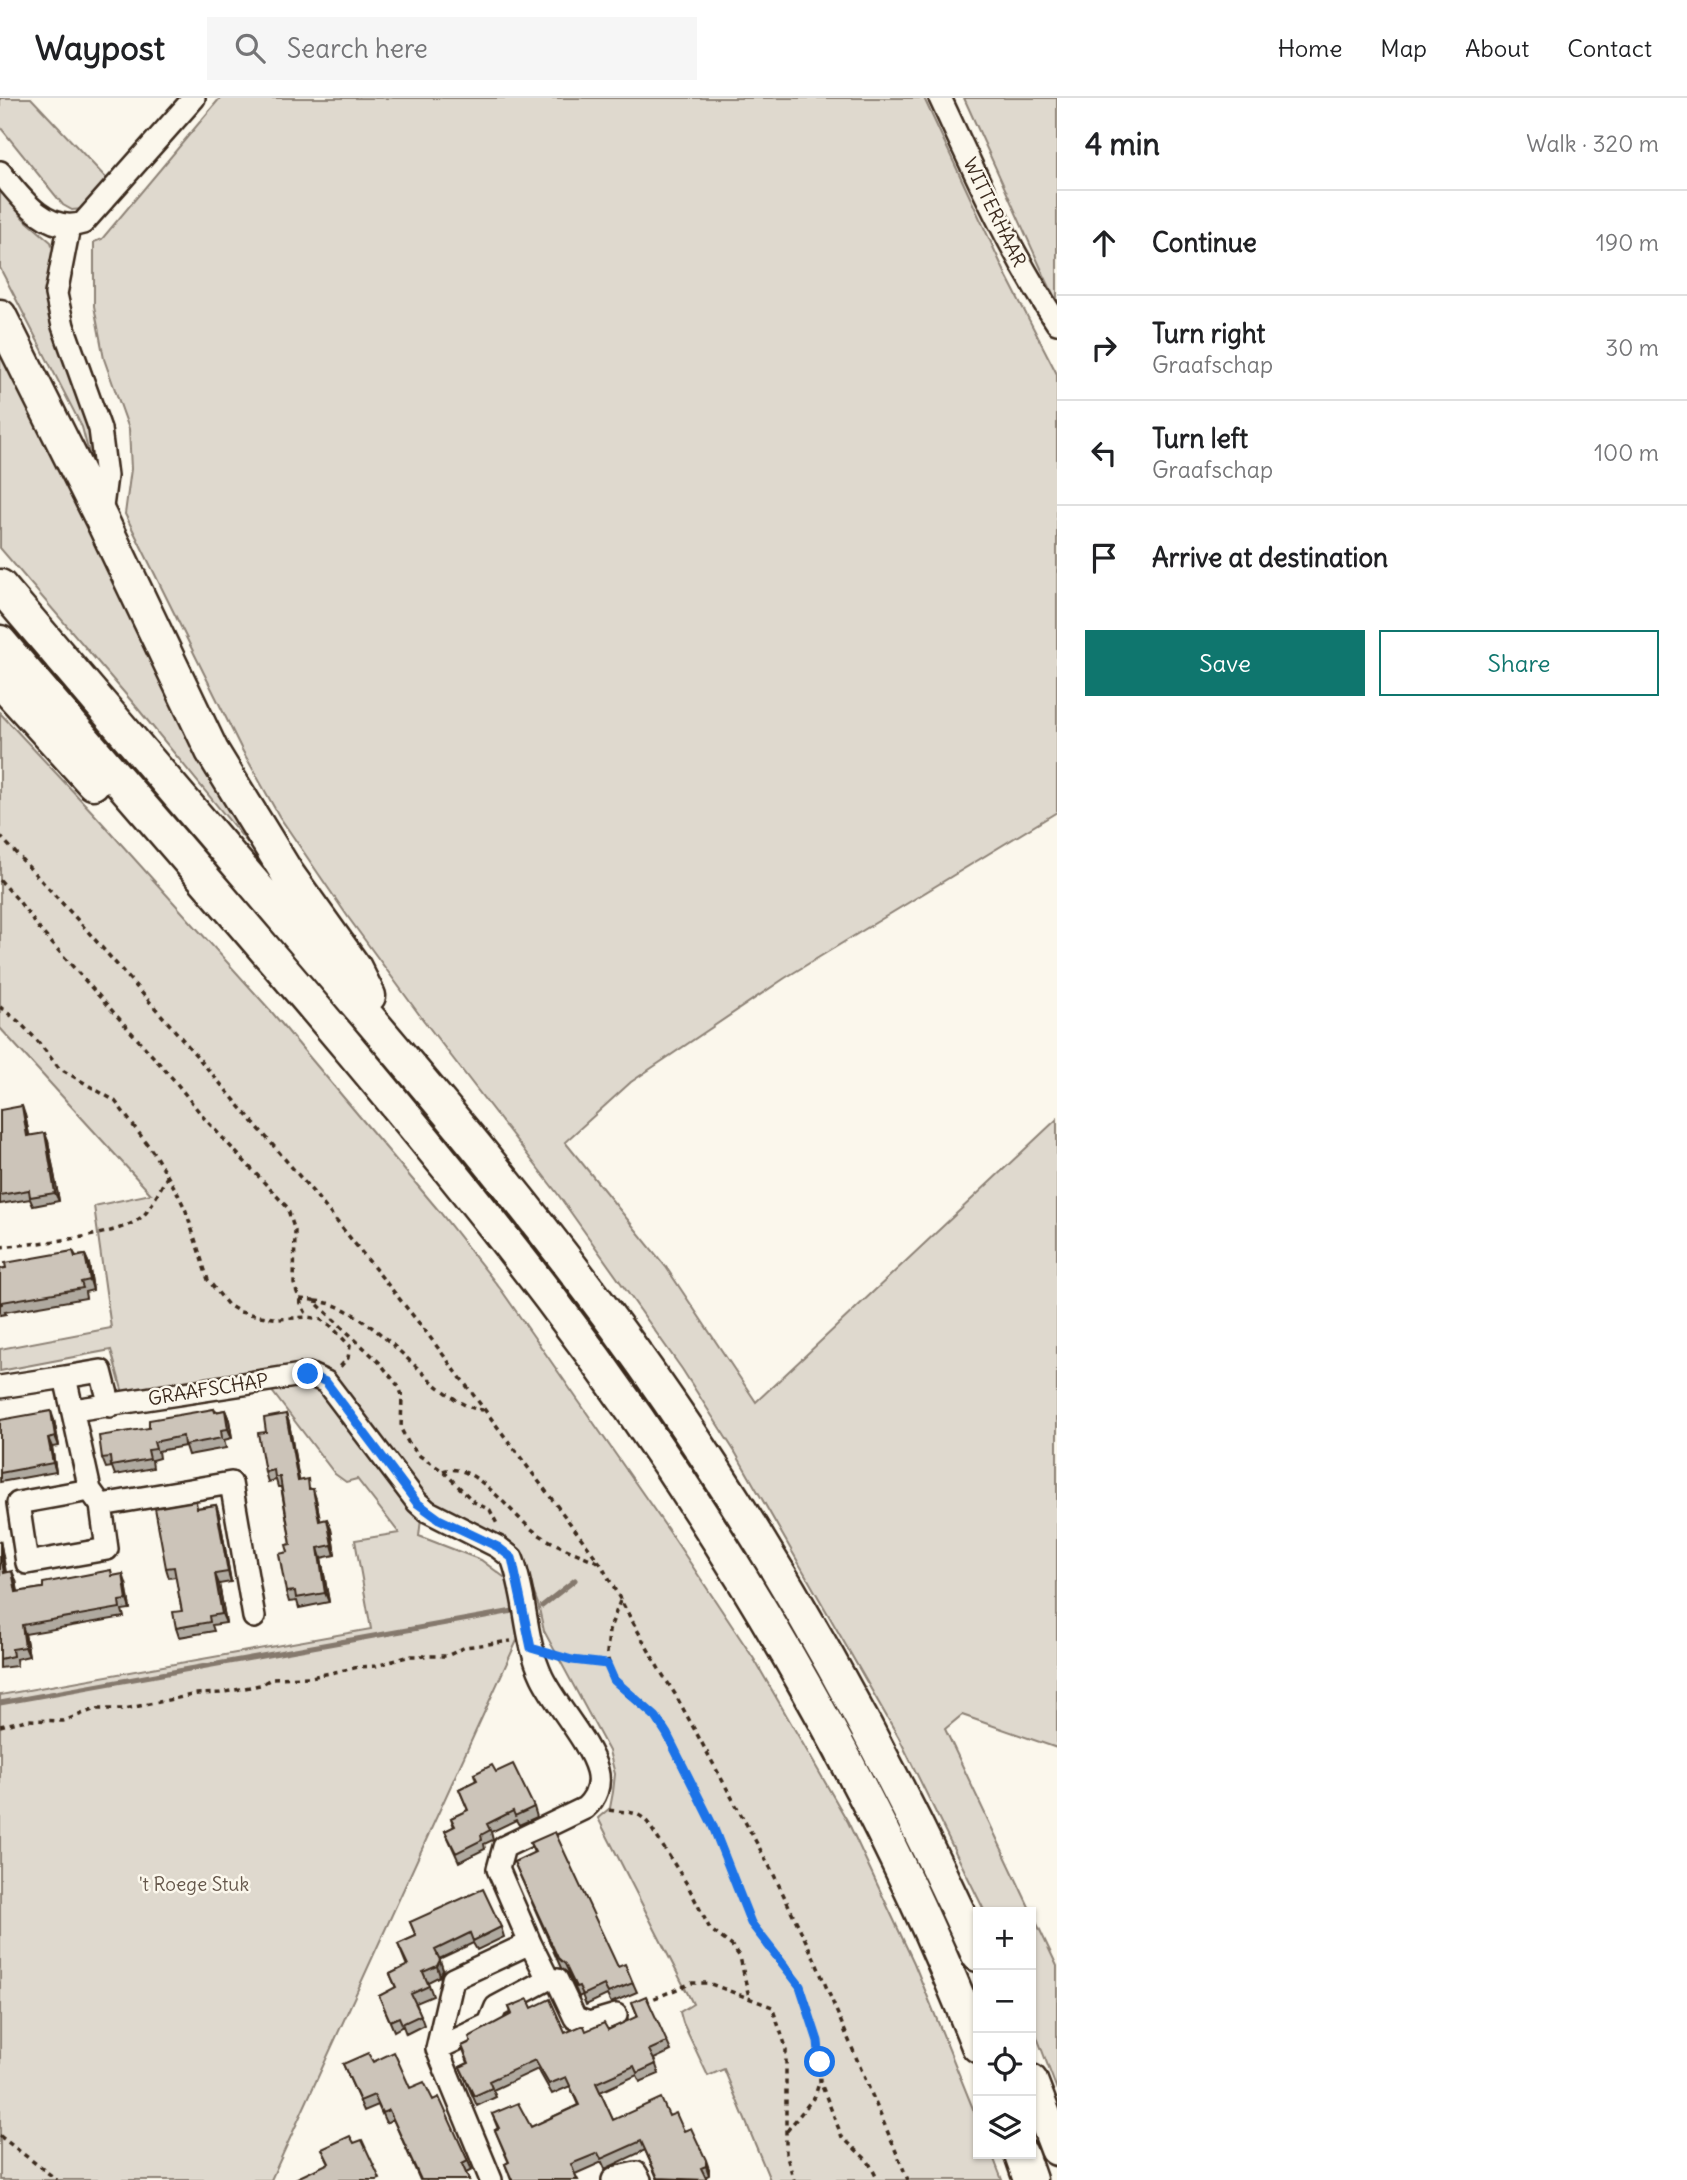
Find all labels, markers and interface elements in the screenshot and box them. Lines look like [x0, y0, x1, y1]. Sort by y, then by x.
search box [207, 17, 697, 80]
text: Waypost [35, 27, 165, 69]
icon: search [231, 29, 269, 67]
text: Search here [287, 32, 428, 65]
text: Home [1278, 33, 1342, 63]
text: Map [1380, 33, 1427, 63]
text: About [1465, 33, 1529, 63]
text: Contact [1567, 33, 1652, 63]
text: 4 min [1085, 125, 1160, 163]
text: Walk · 320 m [1526, 129, 1659, 158]
street label: WITTERHAAR [958, 153, 1032, 271]
icon: ahead [1085, 224, 1123, 262]
text: Continue [1152, 226, 1257, 259]
text: 190 m [1596, 228, 1659, 257]
text: Turn right [1152, 317, 1265, 350]
icon: right [1085, 329, 1123, 367]
text: 30 m [1605, 333, 1659, 362]
text: Graafschap [1152, 350, 1273, 379]
text: Turn left [1152, 422, 1248, 455]
icon: left [1085, 434, 1123, 472]
text: 100 m [1594, 438, 1659, 467]
text: Graafschap [1152, 455, 1273, 484]
icon: arrive [1085, 539, 1123, 577]
text: Arrive at destination [1152, 541, 1388, 574]
button: Save [1085, 630, 1365, 696]
button: Share [1379, 630, 1659, 696]
route end [292, 1358, 323, 1389]
street label: GRAAFSCHAP [146, 1368, 270, 1410]
park label: 't Roege Stuk [139, 1872, 249, 1896]
map controls [973, 1907, 1036, 2159]
button: + [973, 1907, 1036, 1970]
button: − [973, 1970, 1036, 2033]
button: locate [973, 2033, 1036, 2096]
route start [804, 2046, 835, 2077]
button: layers [973, 2096, 1036, 2159]

